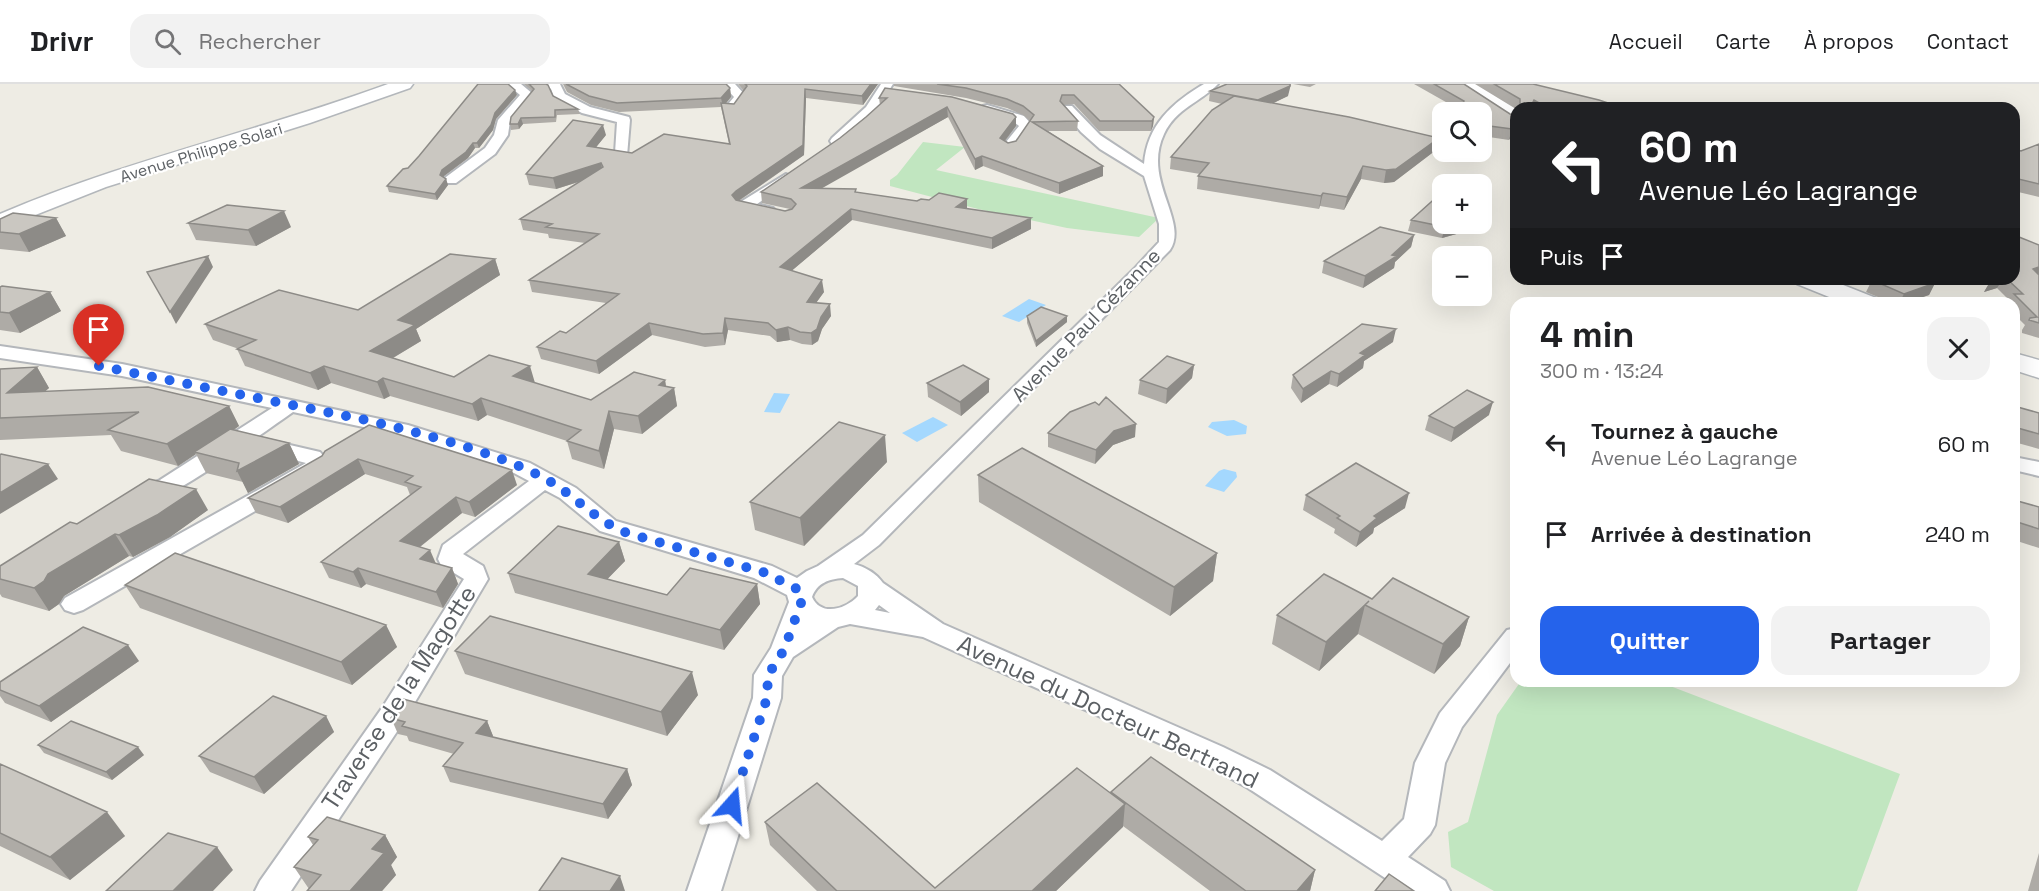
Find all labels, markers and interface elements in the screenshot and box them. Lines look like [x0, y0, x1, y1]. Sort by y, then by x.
search box [130, 14, 550, 68]
text: Drivr [30, 23, 94, 59]
icon: search [151, 25, 184, 58]
text: Rechercher [199, 27, 321, 55]
text: Accueil [1609, 28, 1683, 55]
text: Carte [1716, 28, 1771, 55]
text: À propos [1804, 28, 1894, 55]
text: Contact [1927, 28, 2009, 55]
map controls [1432, 102, 1492, 306]
button: search [1432, 102, 1492, 162]
street label: Avenue Philippe Solari [117, 118, 285, 187]
text: 60 m [1639, 121, 1739, 174]
icon: left [1540, 126, 1618, 204]
text: Avenue Léo Lagrange [1639, 173, 1918, 208]
button: + [1432, 174, 1492, 234]
icon: arrive [1596, 240, 1629, 273]
street label: Avenue Paul Cézanne [1006, 243, 1166, 407]
text: Puis [1540, 243, 1584, 271]
button: − [1432, 246, 1492, 306]
pin [73, 304, 124, 366]
text: 4 min [1540, 312, 1635, 358]
icon: arrive [82, 313, 115, 346]
button: close [1927, 317, 1990, 380]
text: 300 m · 13:24 [1540, 358, 1664, 384]
text: Tournez à gauche [1591, 417, 1778, 445]
icon: left [1540, 428, 1573, 461]
text: 60 m [1938, 430, 1990, 458]
text: Avenue Léo Lagrange [1591, 445, 1798, 471]
icon: arrive [1540, 518, 1573, 551]
text: Arrivée à destination [1591, 520, 1812, 548]
text: 240 m [1925, 520, 1990, 548]
street label: Traverse de la Magotte [314, 580, 483, 816]
button: Quitter [1540, 606, 1759, 675]
button: Partager [1771, 606, 1990, 675]
street label: Avenue du Docteur Bertrand [952, 628, 1264, 795]
position arrow [700, 773, 764, 837]

